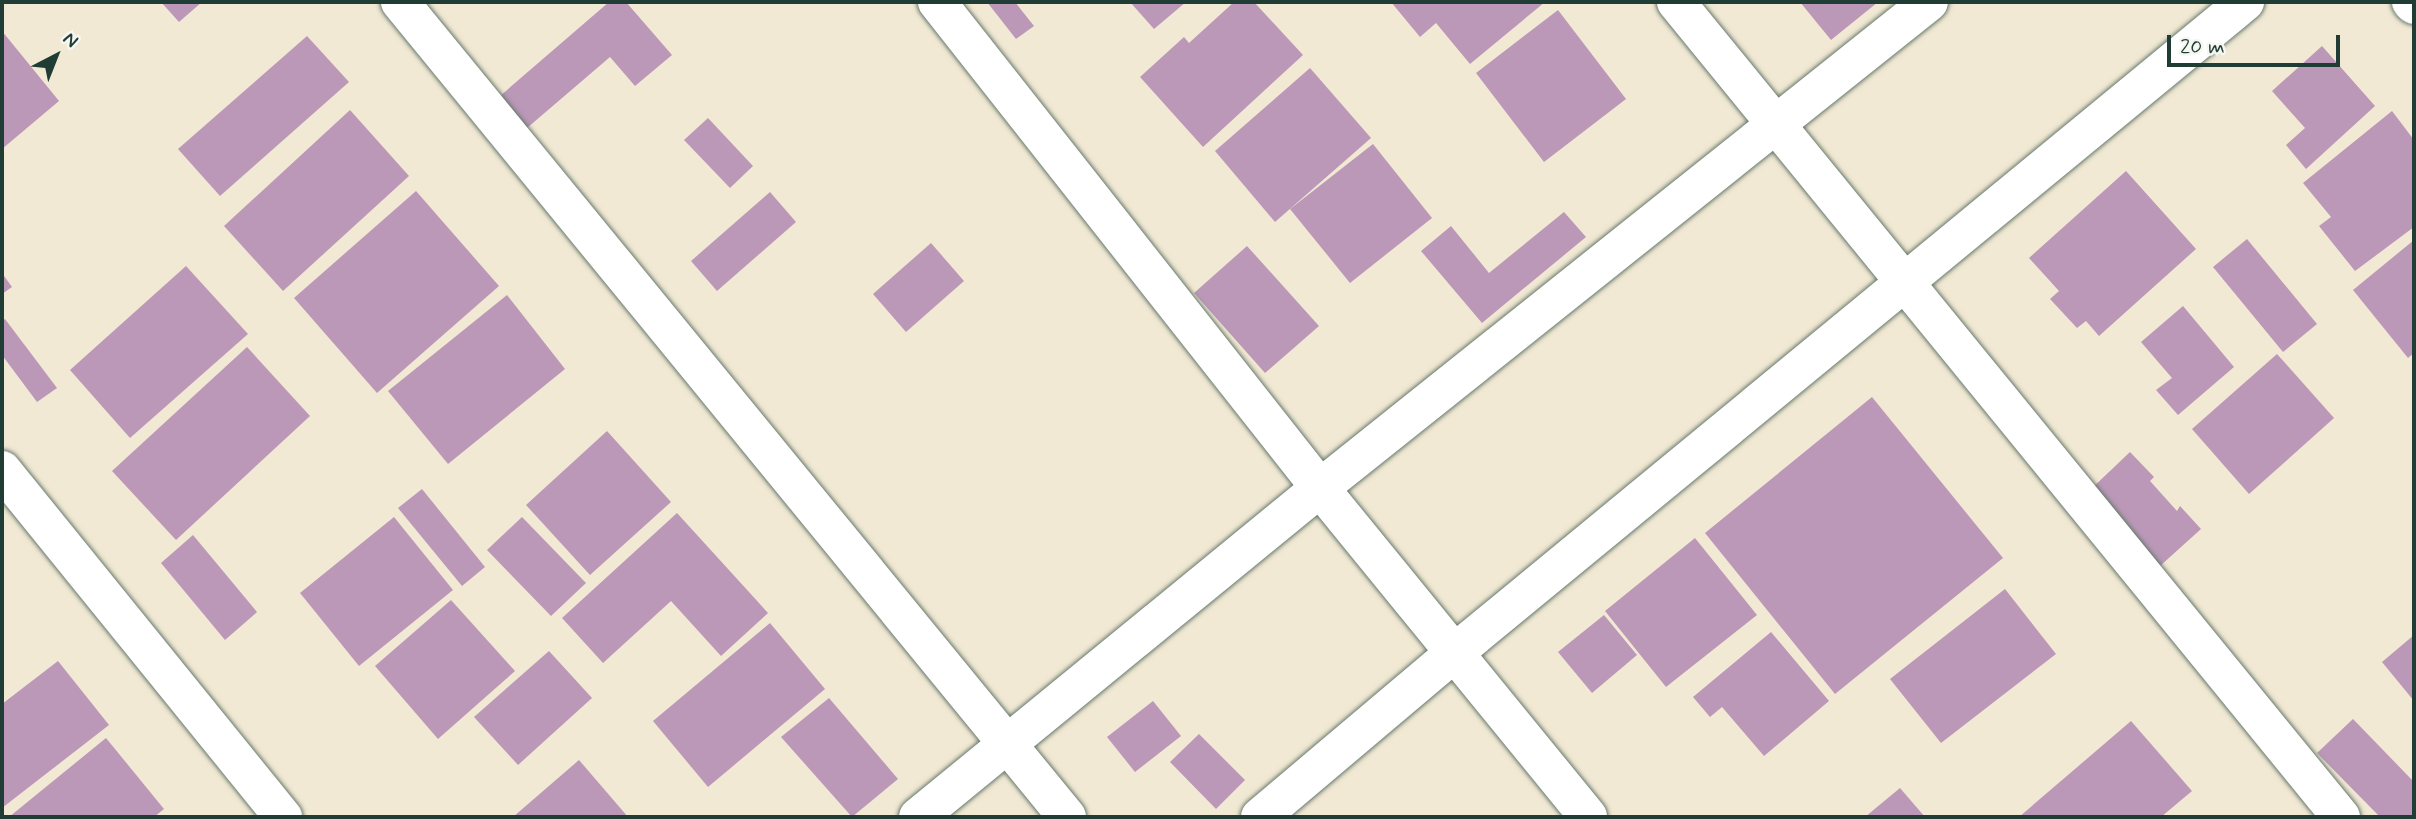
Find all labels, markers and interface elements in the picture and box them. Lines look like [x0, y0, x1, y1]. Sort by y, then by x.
north arrow [21, 21, 91, 91]
scale bar [2171, 21, 2344, 65]
text: N [57, 26, 83, 54]
text: 20 m [2180, 33, 2225, 61]

